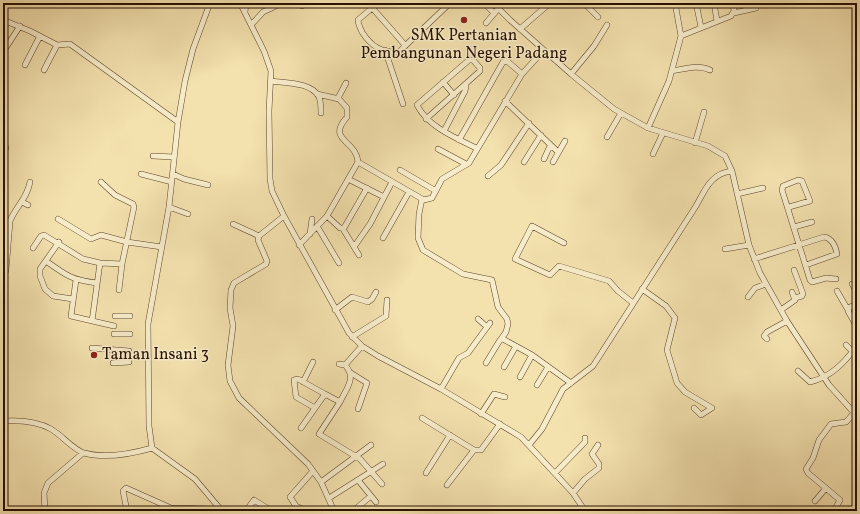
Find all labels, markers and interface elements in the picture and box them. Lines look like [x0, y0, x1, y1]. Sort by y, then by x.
marker: SMK Pertanian Pembangunan Negeri Padang [459, 15, 469, 25]
place label: SMK Pertanian Pembangunan Negeri Padang [361, 25, 567, 65]
place label: Taman Insani 3 [102, 344, 209, 366]
marker: Taman Insani 3 [89, 350, 99, 360]

